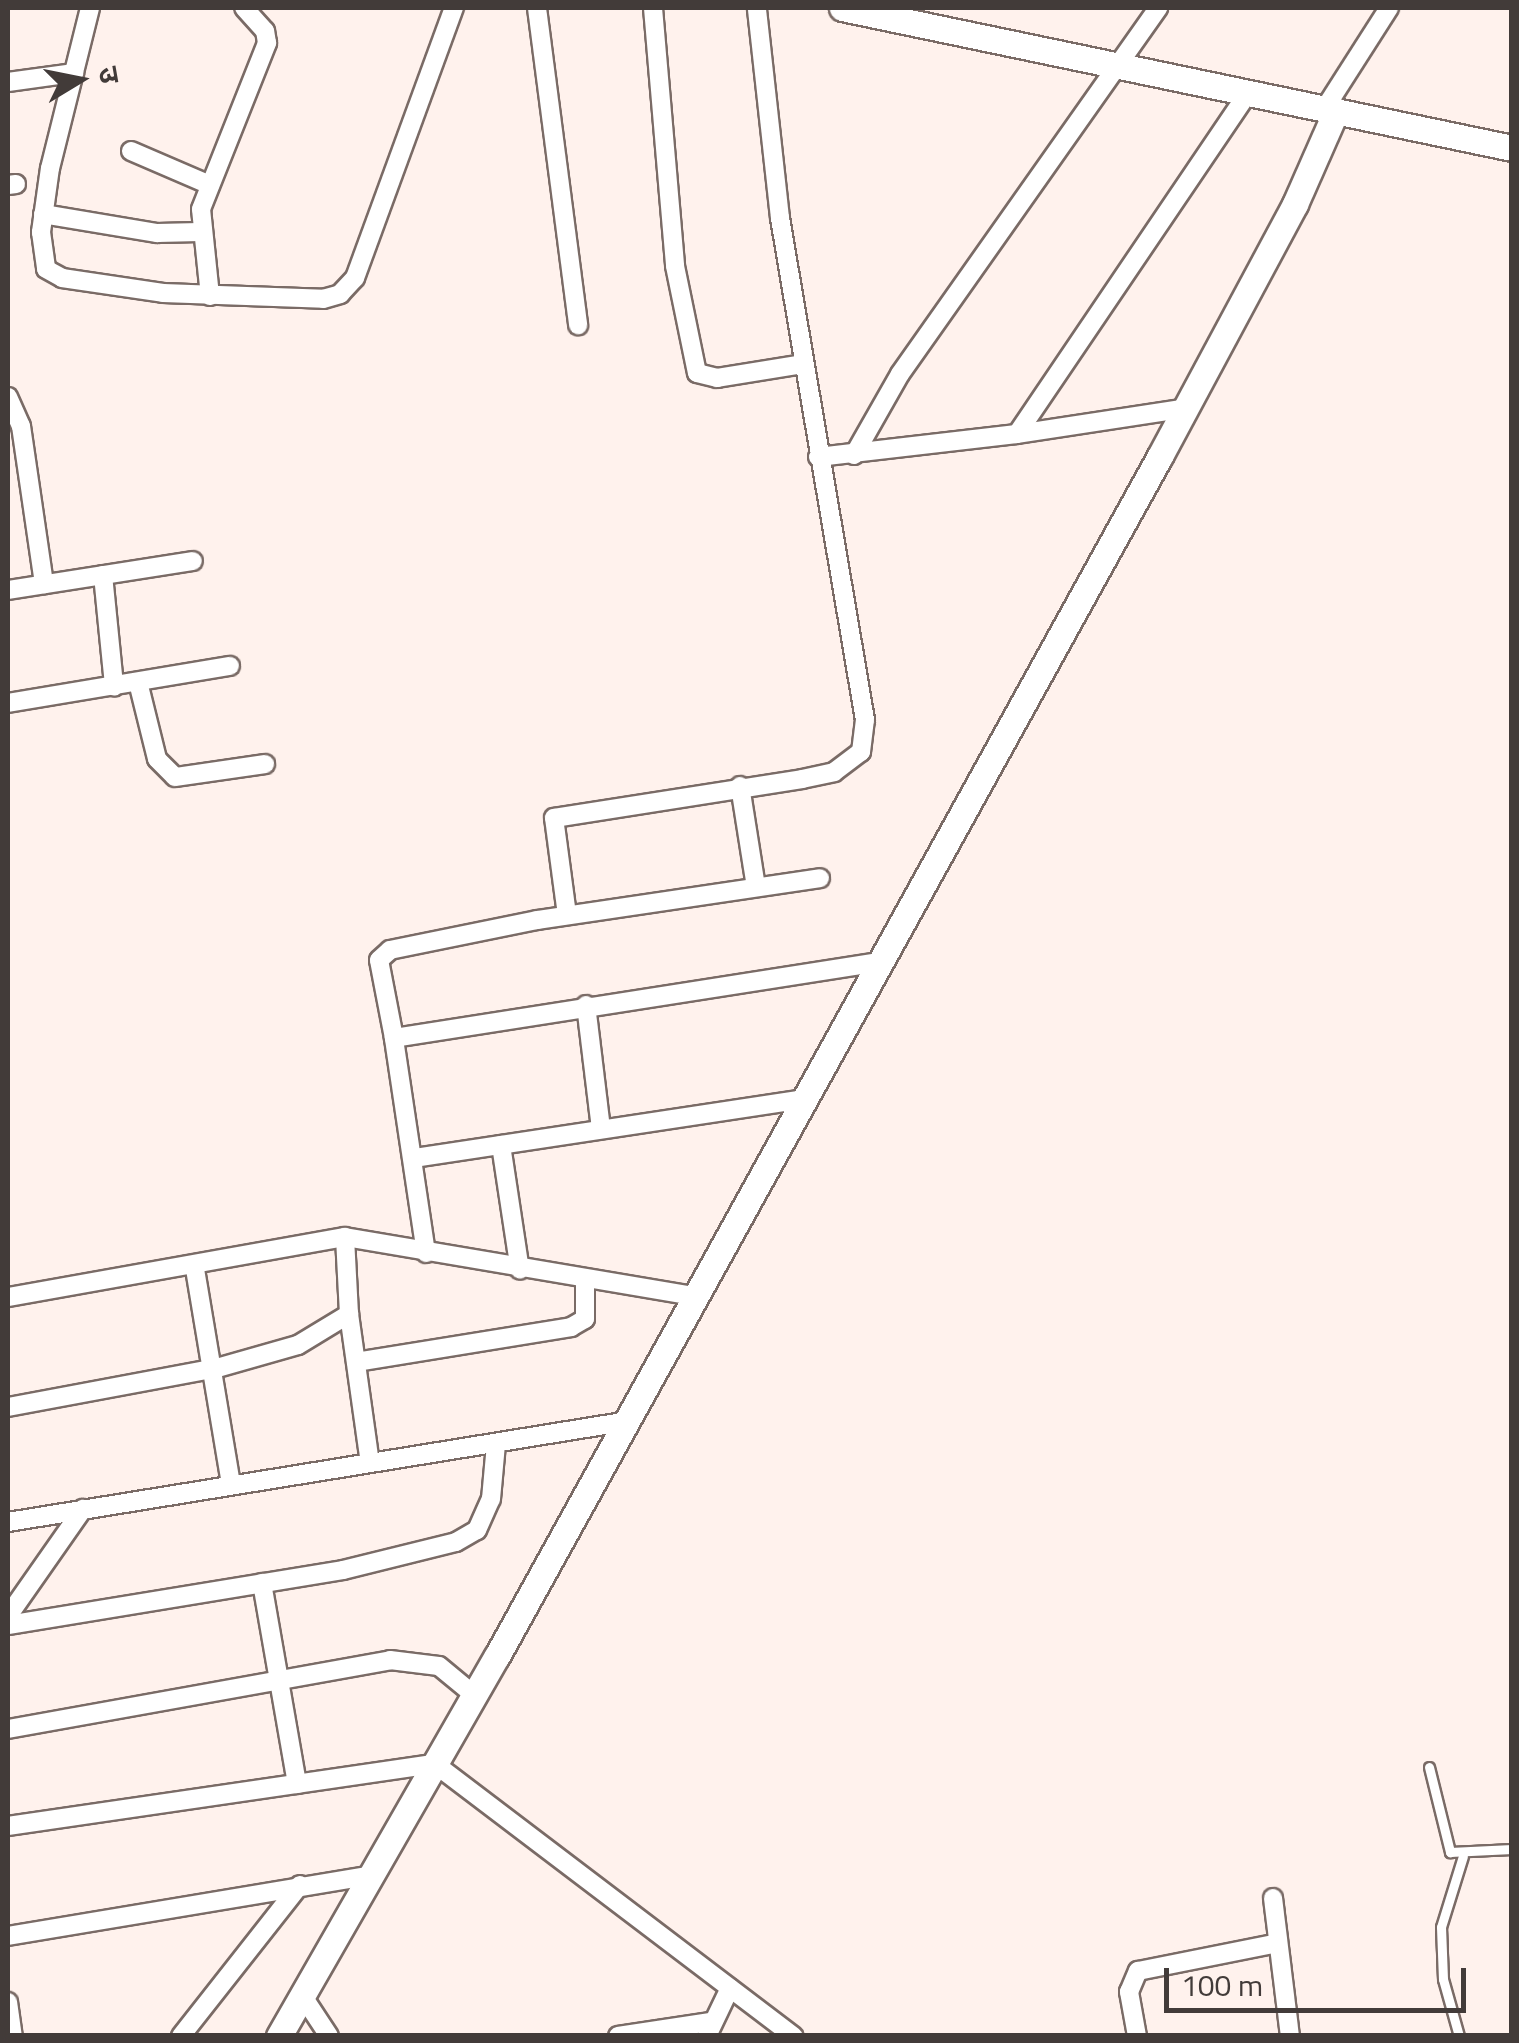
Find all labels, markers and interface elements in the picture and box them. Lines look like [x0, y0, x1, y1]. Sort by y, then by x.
north arrow [30, 30, 130, 130]
text: उ [87, 63, 133, 87]
scale bar [1169, 1948, 1472, 2010]
text: 100 m [1181, 1962, 1263, 2008]

